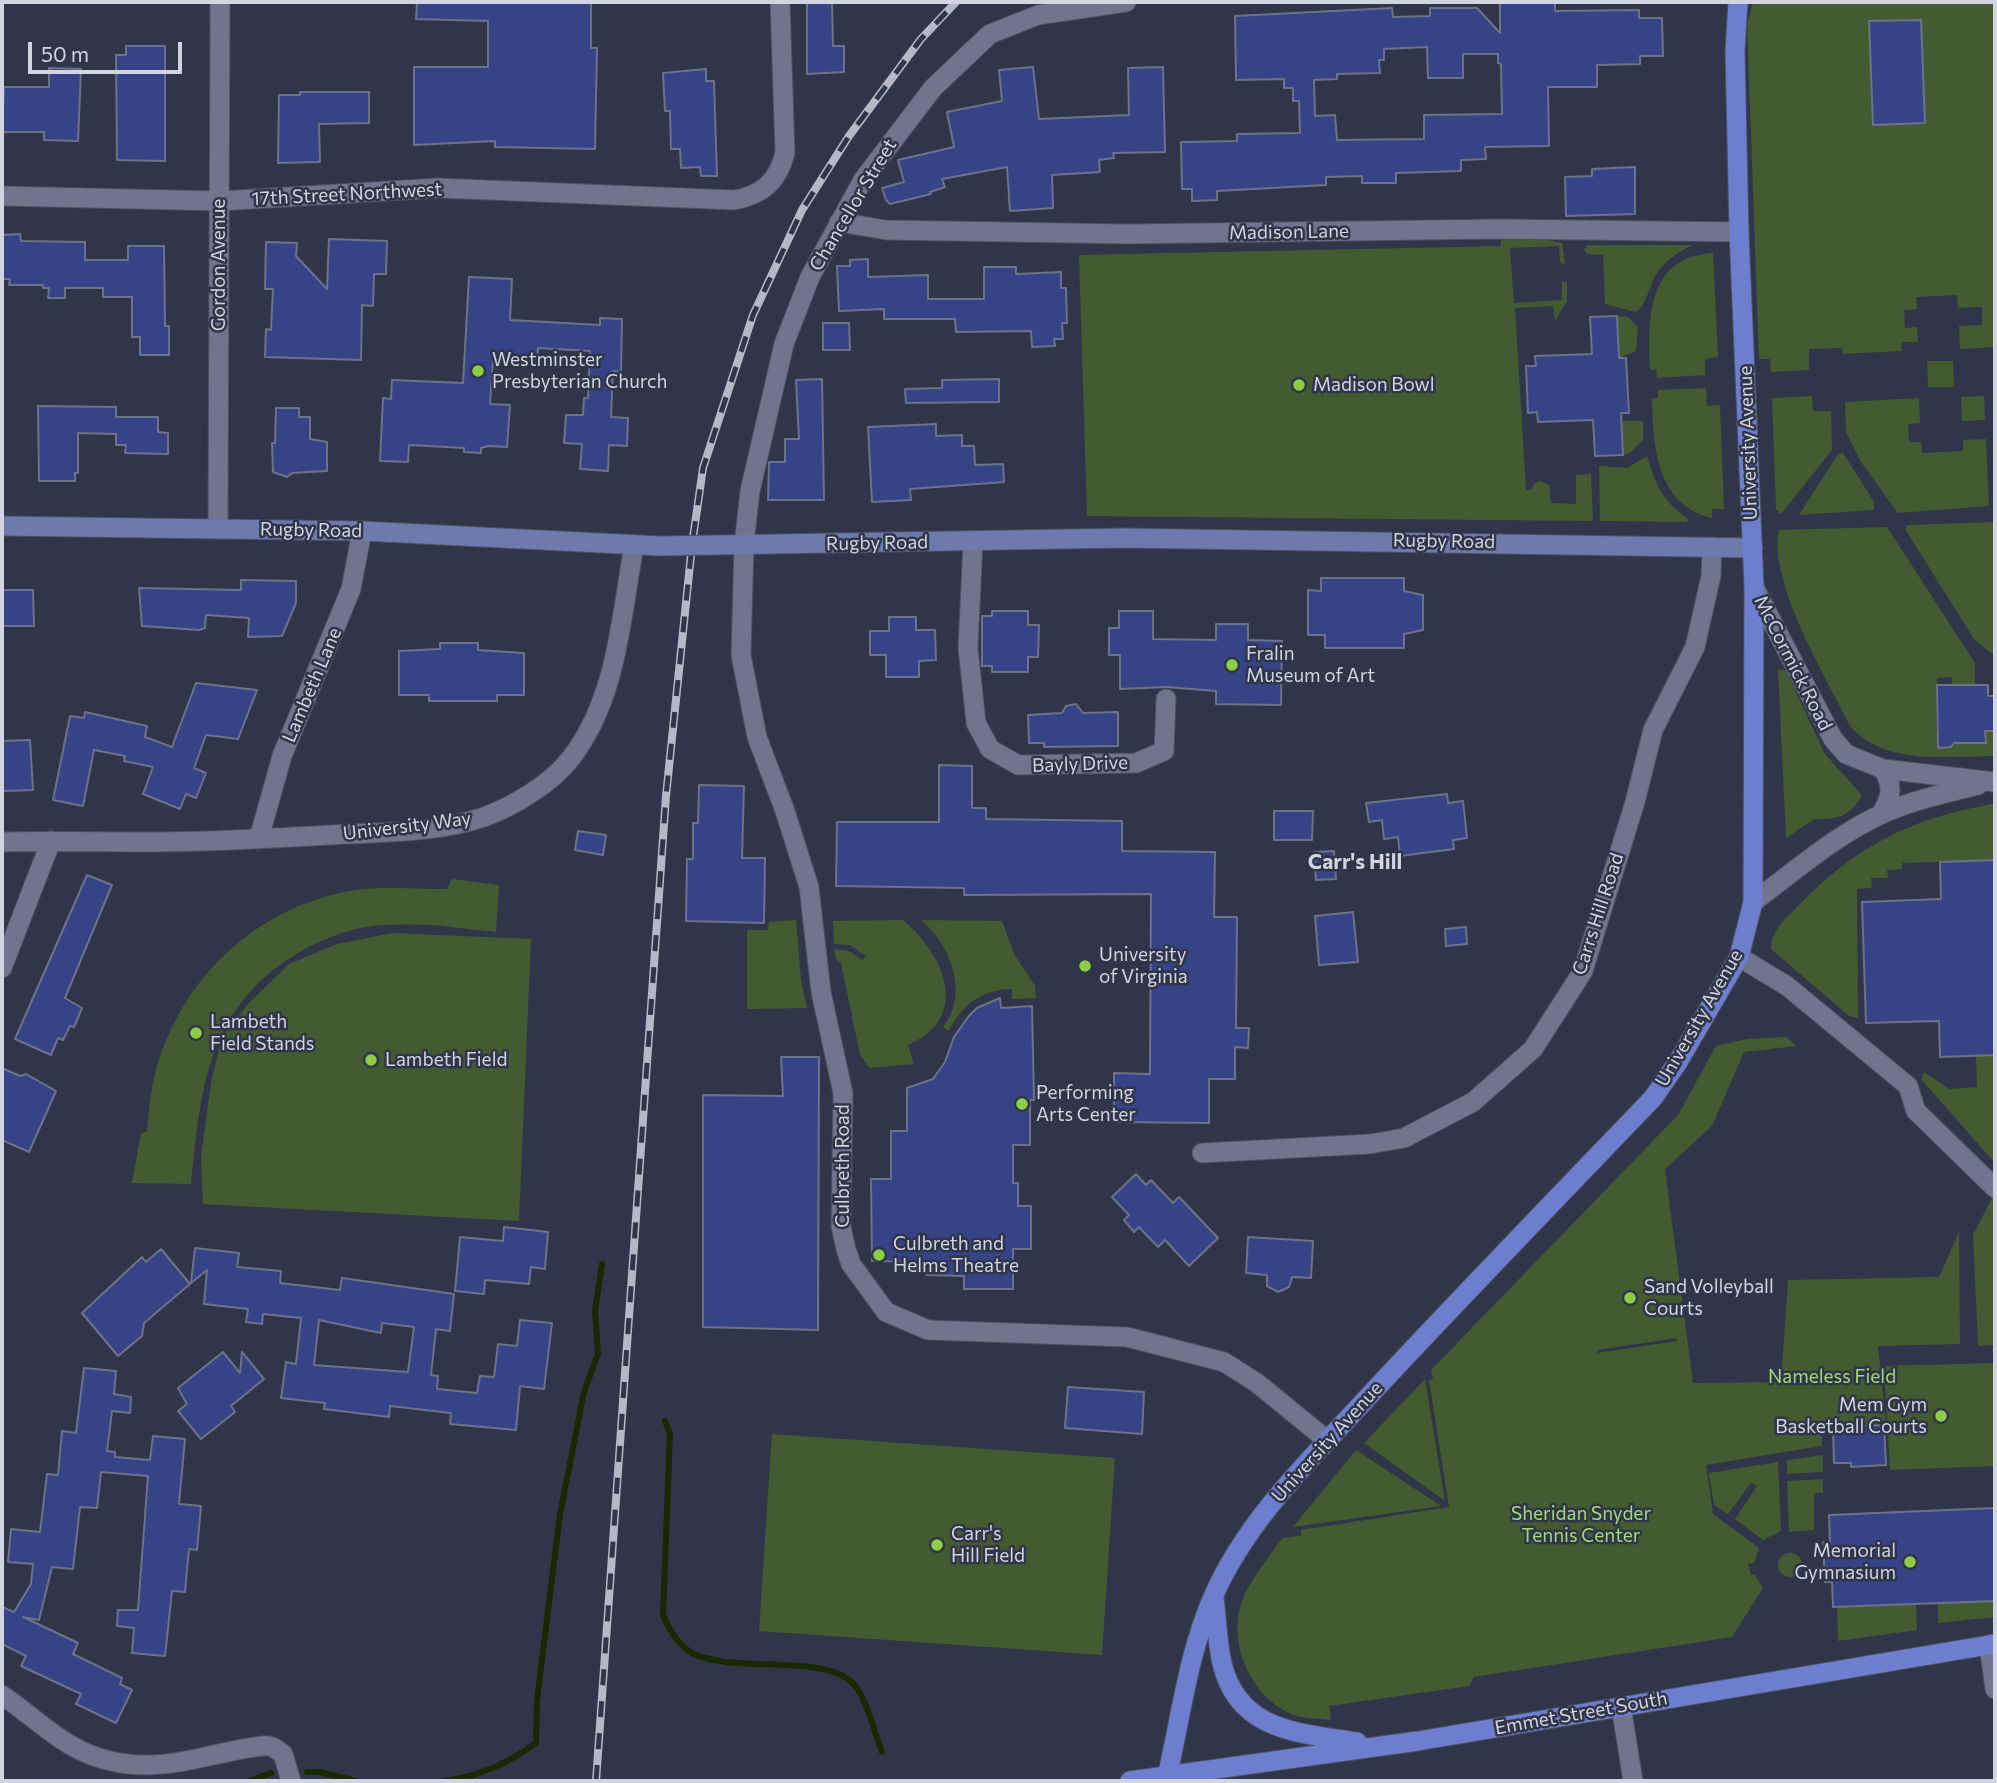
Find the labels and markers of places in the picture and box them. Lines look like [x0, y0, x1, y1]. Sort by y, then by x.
place label: Westminster Presbyterian Church [492, 349, 667, 393]
marker: Westminster Presbyterian Church [470, 363, 486, 379]
place label: Madison Bowl [1313, 374, 1435, 396]
marker: Madison Bowl [1291, 377, 1307, 393]
place label: Fralin Museum of Art [1246, 643, 1375, 687]
marker: Fralin Museum of Art [1224, 657, 1240, 673]
place label: University of Virginia [1099, 944, 1188, 988]
marker: University of Virginia [1077, 958, 1093, 974]
place label: Lambeth Field Stands [210, 1011, 314, 1055]
marker: Lambeth Field Stands [188, 1025, 204, 1041]
place label: Lambeth Field [385, 1049, 507, 1071]
marker: Lambeth Field [363, 1052, 379, 1068]
place label: Performing Arts Center [1036, 1082, 1136, 1126]
marker: Performing Arts Center [1014, 1096, 1030, 1112]
place label: Culbreth and Helms Theatre [893, 1233, 1019, 1277]
marker: Culbreth and Helms Theatre [871, 1247, 887, 1263]
place label: Sand Volleyball Courts [1644, 1276, 1774, 1320]
marker: Sand Volleyball Courts [1622, 1290, 1638, 1306]
place label: Mem Gym Basketball Courts [1775, 1394, 1927, 1438]
marker: Mem Gym Basketball Courts [1933, 1408, 1949, 1424]
place label: Carr's Hill Field [951, 1523, 1025, 1567]
marker: Carr's Hill Field [929, 1537, 945, 1553]
place label: Memorial Gymnasium [1795, 1540, 1896, 1584]
marker: Memorial Gymnasium [1902, 1554, 1918, 1570]

